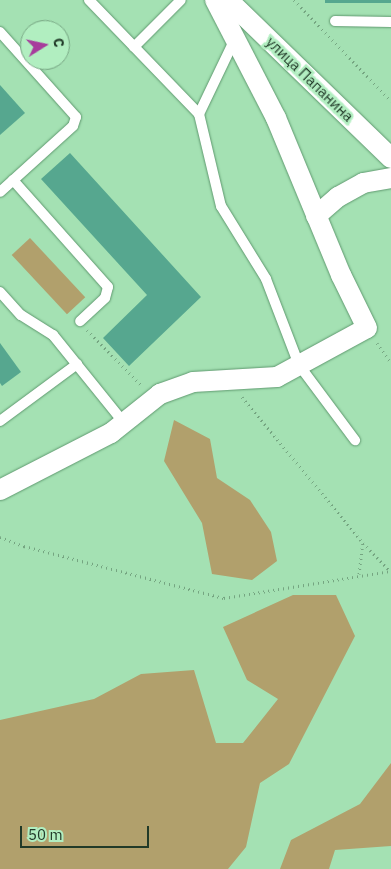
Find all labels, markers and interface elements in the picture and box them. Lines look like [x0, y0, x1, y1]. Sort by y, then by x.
north arrow [20, 20, 70, 70]
street label: улица Папанина [263, 33, 357, 125]
text: С [49, 37, 68, 49]
scale bar [22, 816, 151, 848]
text: 50 m [28, 825, 63, 844]

